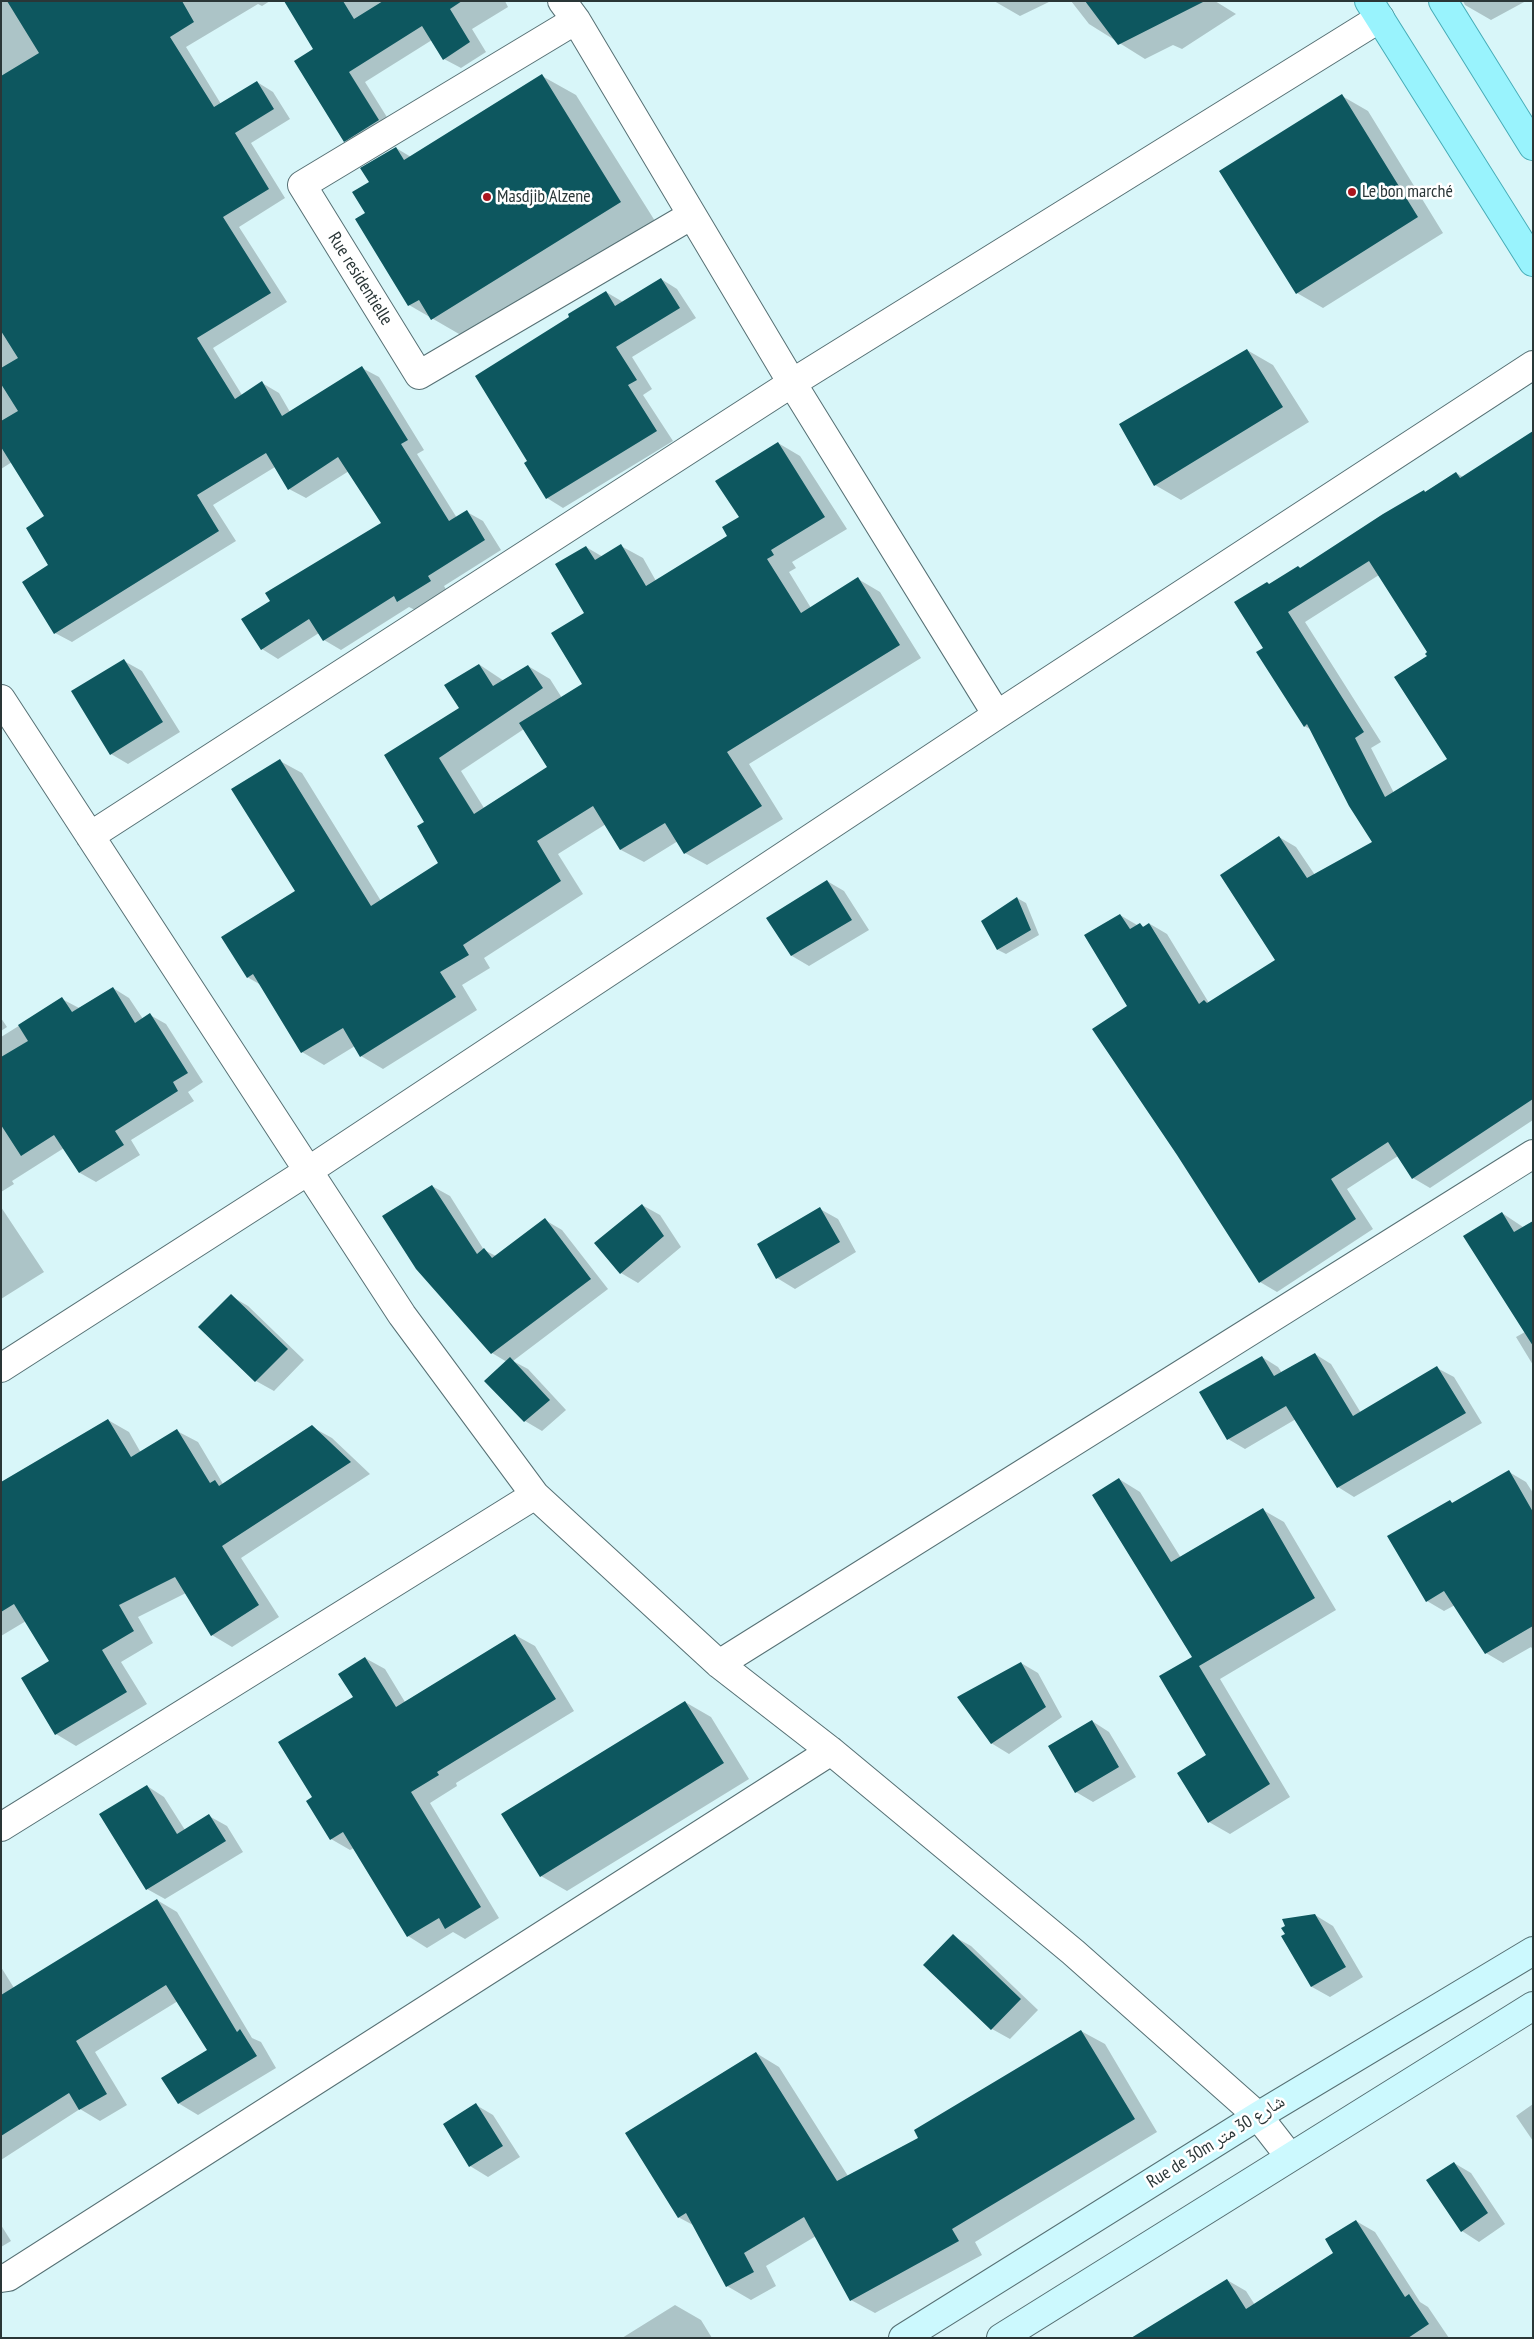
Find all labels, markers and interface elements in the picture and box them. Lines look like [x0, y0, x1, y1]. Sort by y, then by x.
place label: Le bon marché [1362, 181, 1453, 203]
place label: Masdjib Alzene [497, 186, 591, 208]
marker: Le bon marché [1346, 186, 1358, 198]
marker: Masdjib Alzene [481, 191, 493, 203]
street label: Rue residentielle [323, 229, 397, 329]
street label: Rue de 30m شارع 30 متر [1143, 2091, 1289, 2193]

